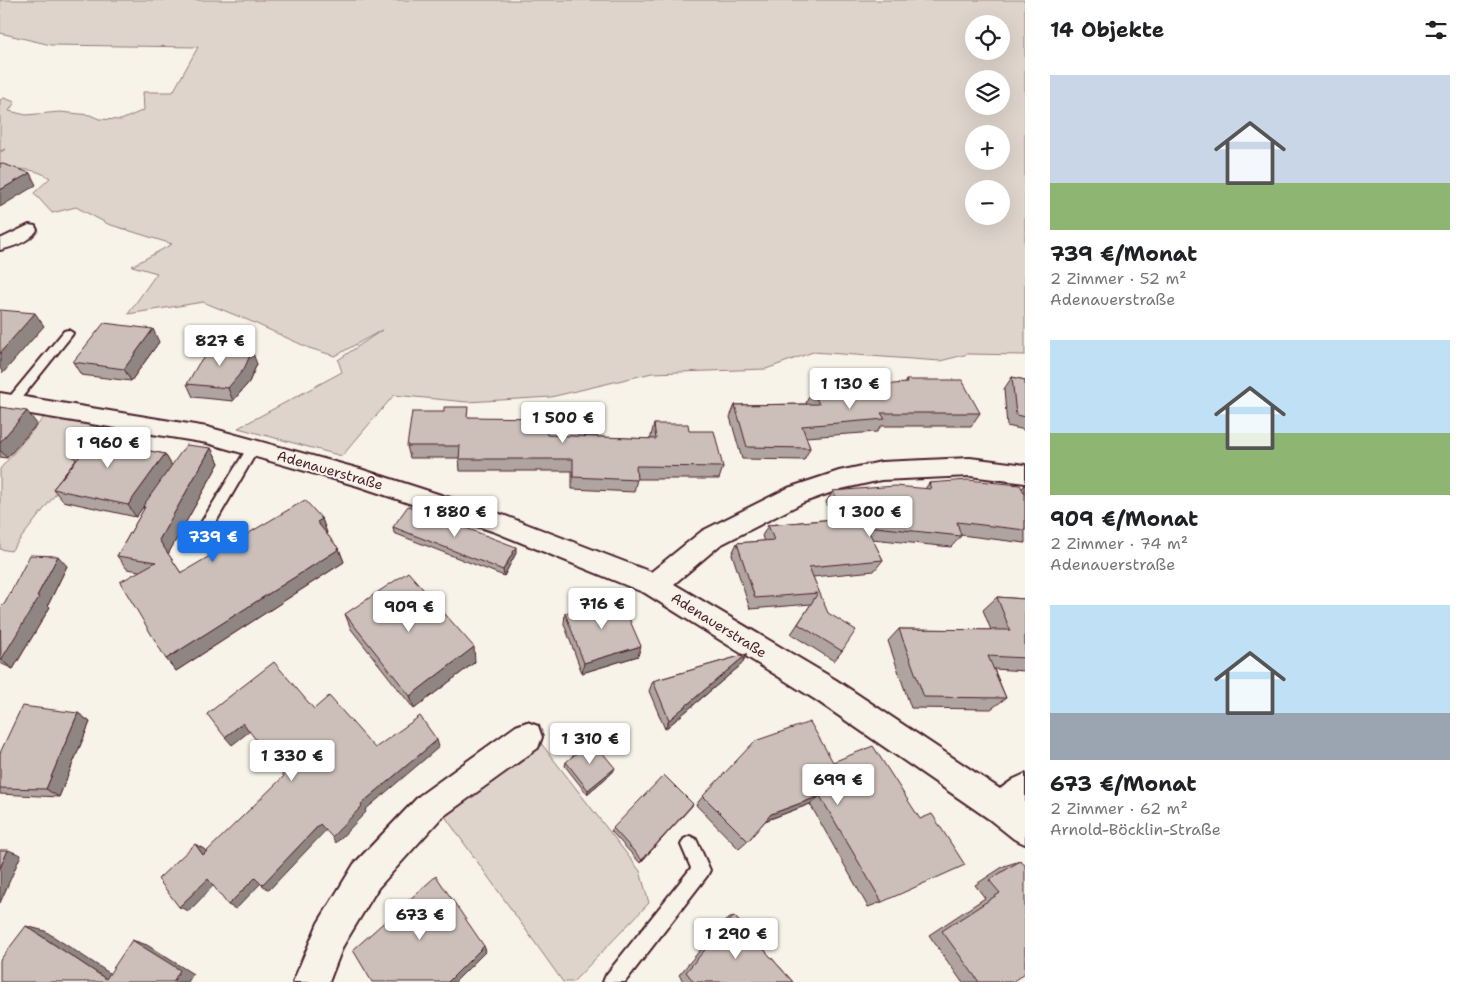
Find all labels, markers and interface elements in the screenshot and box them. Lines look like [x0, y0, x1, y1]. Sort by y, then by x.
map controls [965, 15, 1010, 225]
button: locate [965, 15, 1010, 60]
text: 14 Objekte [1050, 16, 1164, 44]
icon: filters [1422, 16, 1450, 44]
button: layers [965, 70, 1010, 115]
icon: home [1205, 108, 1295, 198]
button: + [965, 125, 1010, 170]
button: − [965, 180, 1010, 225]
text: 739 €/Monat [1050, 240, 1197, 268]
text: 2 Zimmer · 52 m² [1050, 268, 1187, 289]
text: Adenauerstraße [1050, 289, 1175, 310]
pin: 827 € [185, 324, 255, 367]
text: 827 € [195, 330, 245, 351]
pin: 1 130 € [804, 368, 896, 410]
text: 1 130 € [821, 373, 879, 394]
icon: home [1205, 373, 1295, 463]
pin: 1 500 € [517, 402, 609, 444]
text: 1 500 € [532, 407, 594, 428]
pin: 1 960 € [62, 426, 154, 469]
text: 1 960 € [77, 432, 139, 453]
street label: Adenauerstraße [275, 446, 385, 494]
pin: 1 880 € [409, 496, 501, 538]
pin: 1 300 € [824, 496, 916, 538]
text: 1 880 € [423, 501, 487, 522]
text: 1 300 € [839, 501, 902, 522]
text: 909 €/Monat [1050, 505, 1198, 533]
pin: 739 € [178, 520, 248, 563]
text: 739 € [188, 526, 238, 547]
text: 2 Zimmer · 74 m² [1050, 533, 1188, 554]
text: Adenauerstraße [1050, 554, 1175, 575]
pin: 716 € [567, 588, 637, 630]
street label: Adenauerstraße [668, 588, 770, 662]
pin: 909 € [374, 590, 444, 633]
text: 716 € [579, 593, 625, 614]
text: 909 € [384, 596, 434, 617]
icon: home [1205, 638, 1295, 728]
pin: 1 310 € [544, 722, 636, 765]
text: 1 310 € [561, 728, 619, 749]
pin: 1 330 € [246, 740, 338, 782]
text: 1 330 € [261, 745, 323, 766]
pin: 699 € [803, 764, 873, 806]
text: 699 € [813, 769, 863, 790]
text: 673 €/Monat [1050, 770, 1196, 798]
text: 2 Zimmer · 62 m² [1050, 798, 1188, 819]
text: Arnold-Böcklin-Straße [1050, 819, 1221, 840]
pin: 673 € [385, 898, 455, 941]
text: 673 € [396, 904, 444, 925]
pin: 1 290 € [690, 918, 782, 960]
text: 1 290 € [705, 923, 767, 944]

